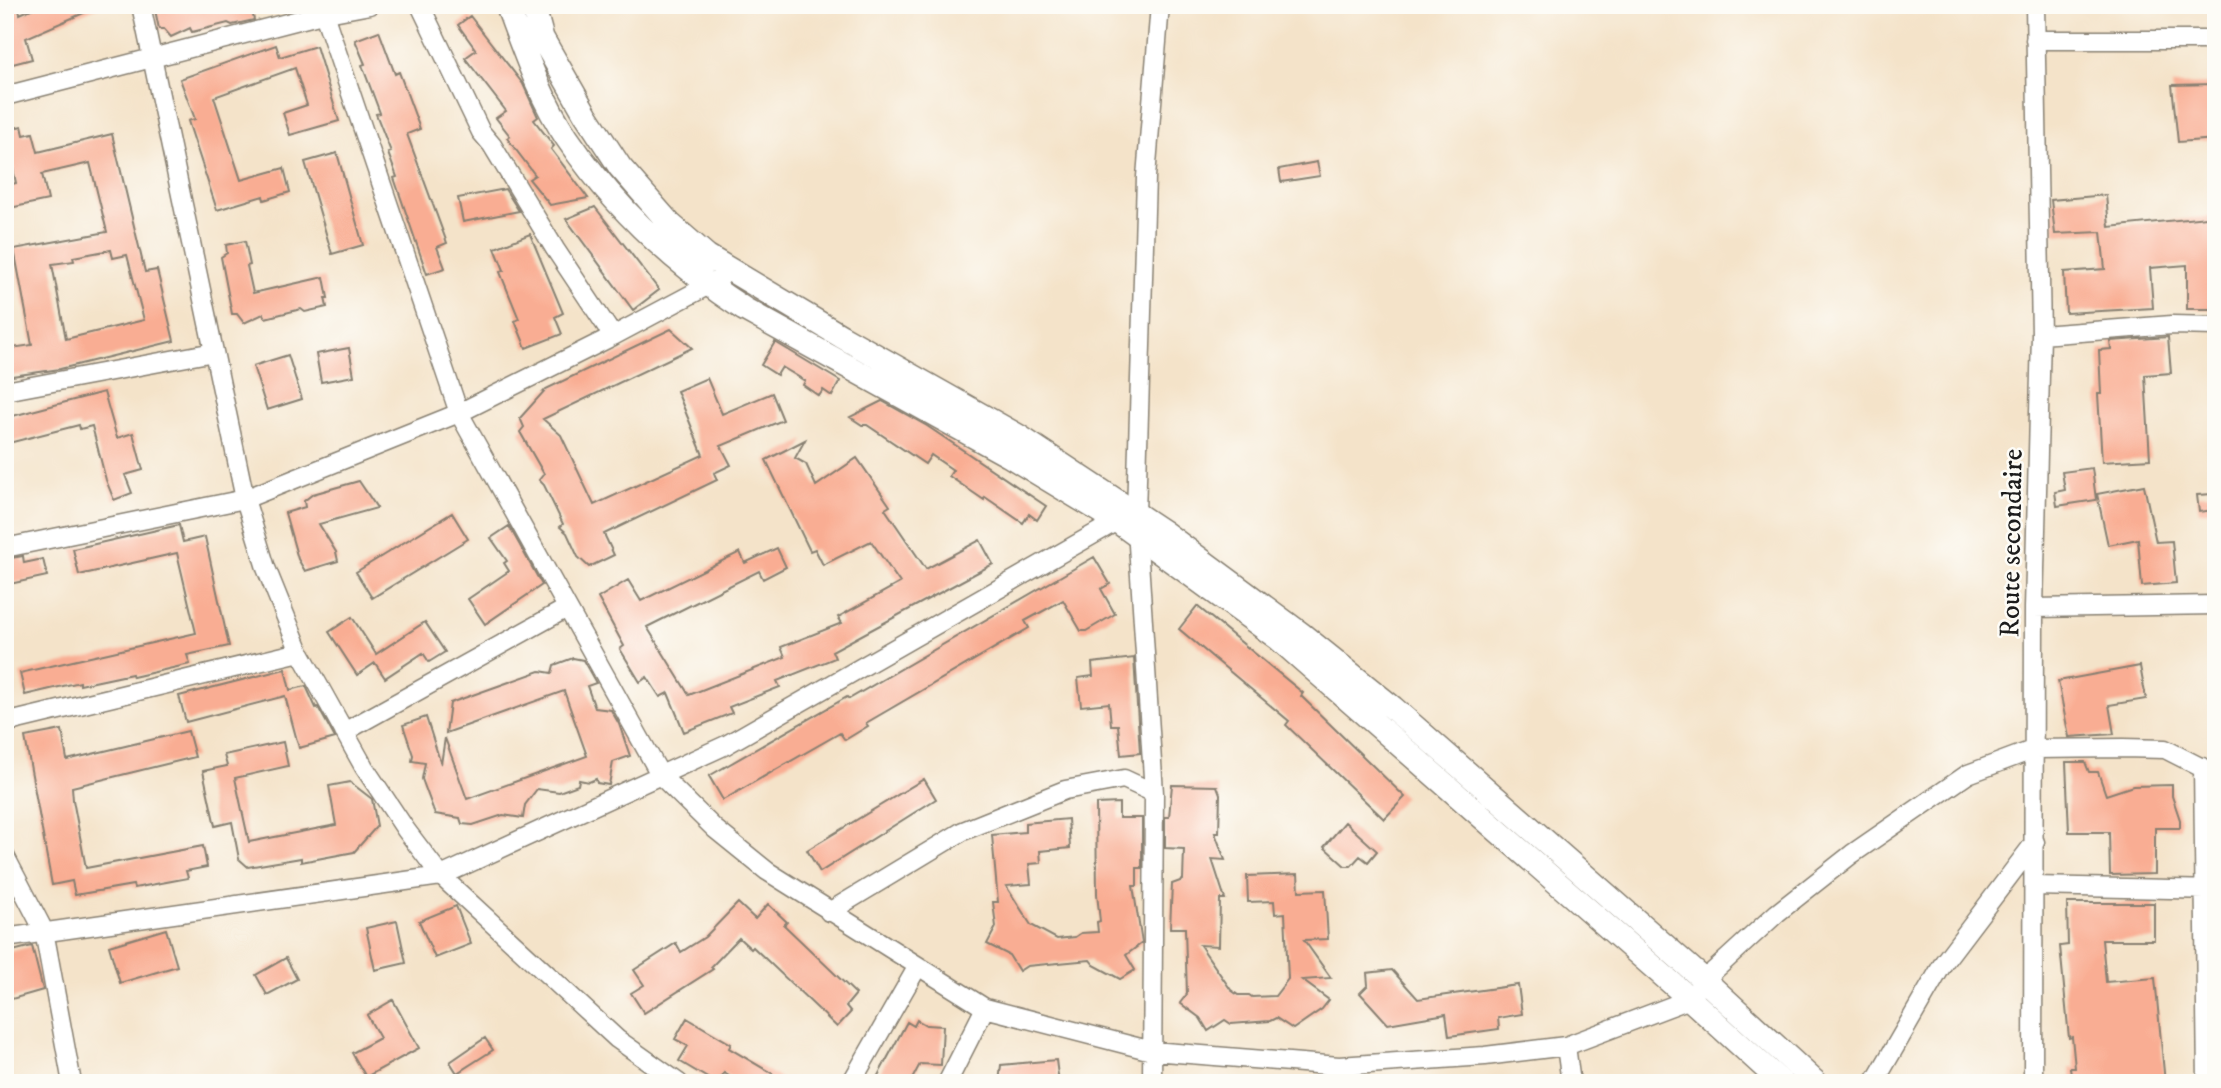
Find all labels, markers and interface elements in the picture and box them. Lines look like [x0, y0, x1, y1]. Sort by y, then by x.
street label: Route secondaire [1992, 449, 2031, 638]

